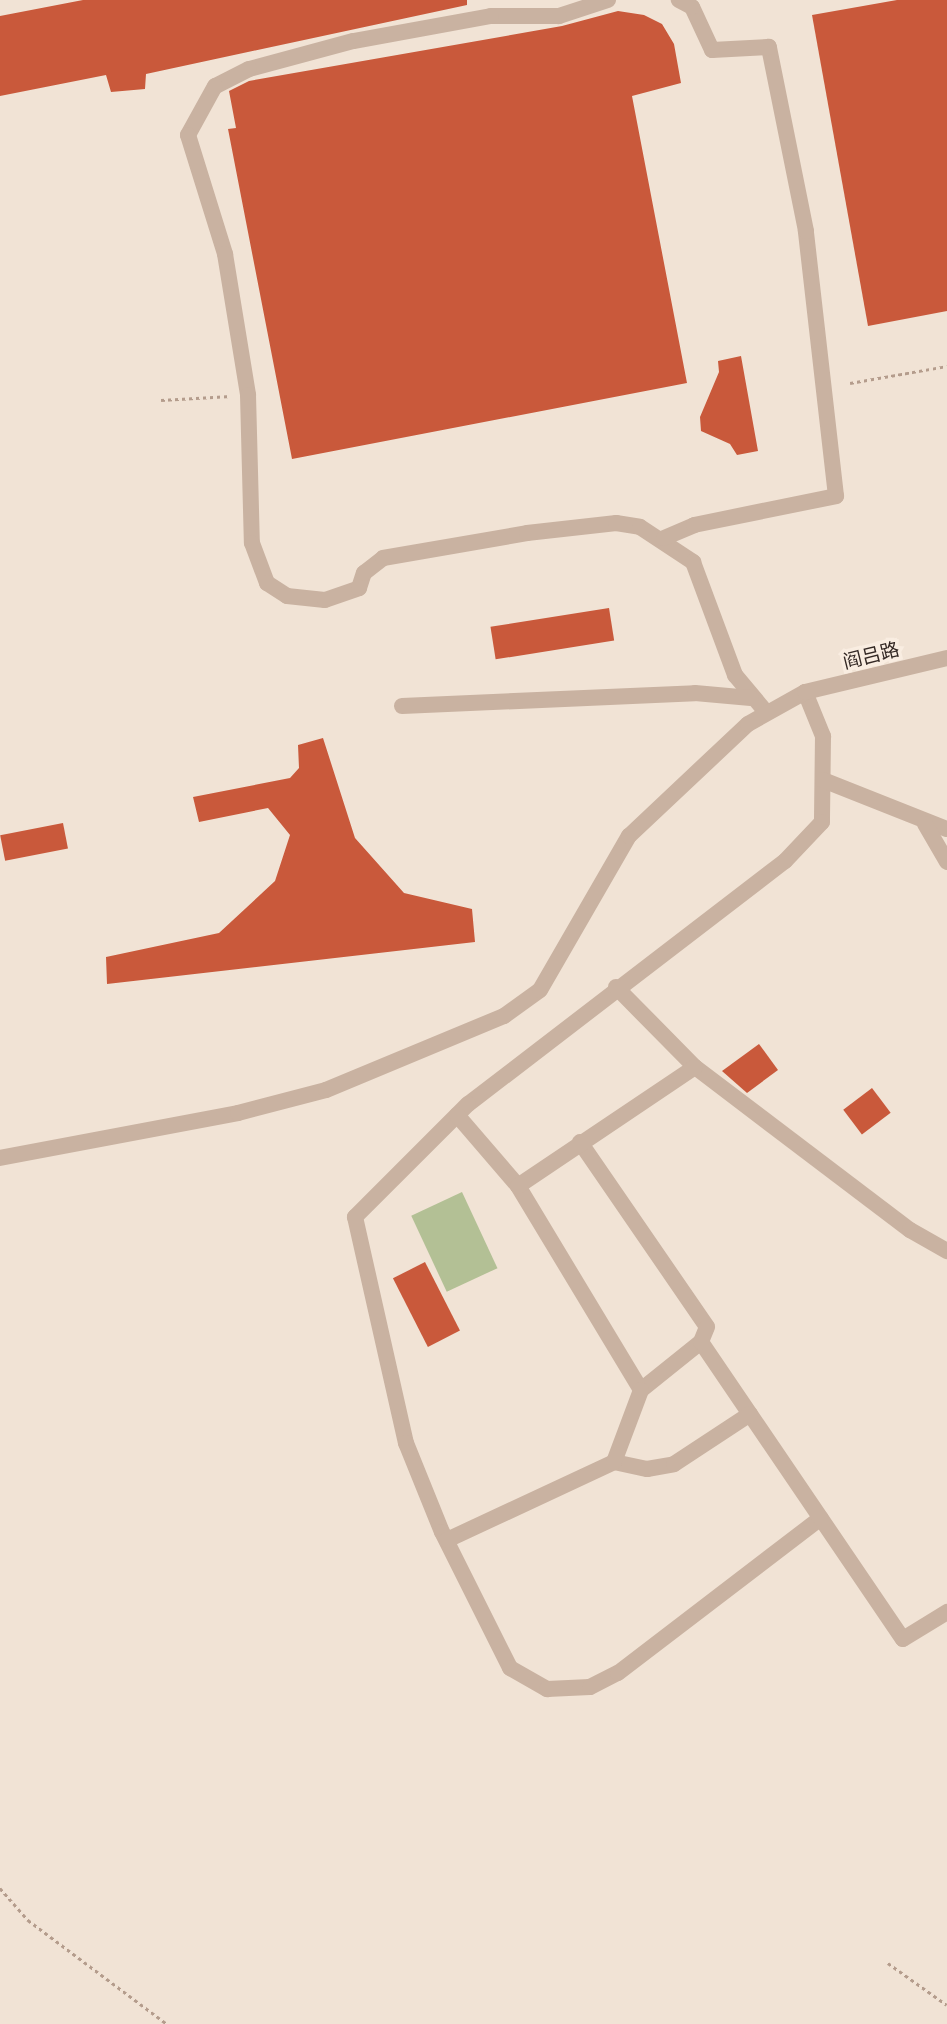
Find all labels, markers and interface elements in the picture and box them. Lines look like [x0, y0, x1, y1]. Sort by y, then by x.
street label: 阎吕路 [841, 637, 901, 673]

